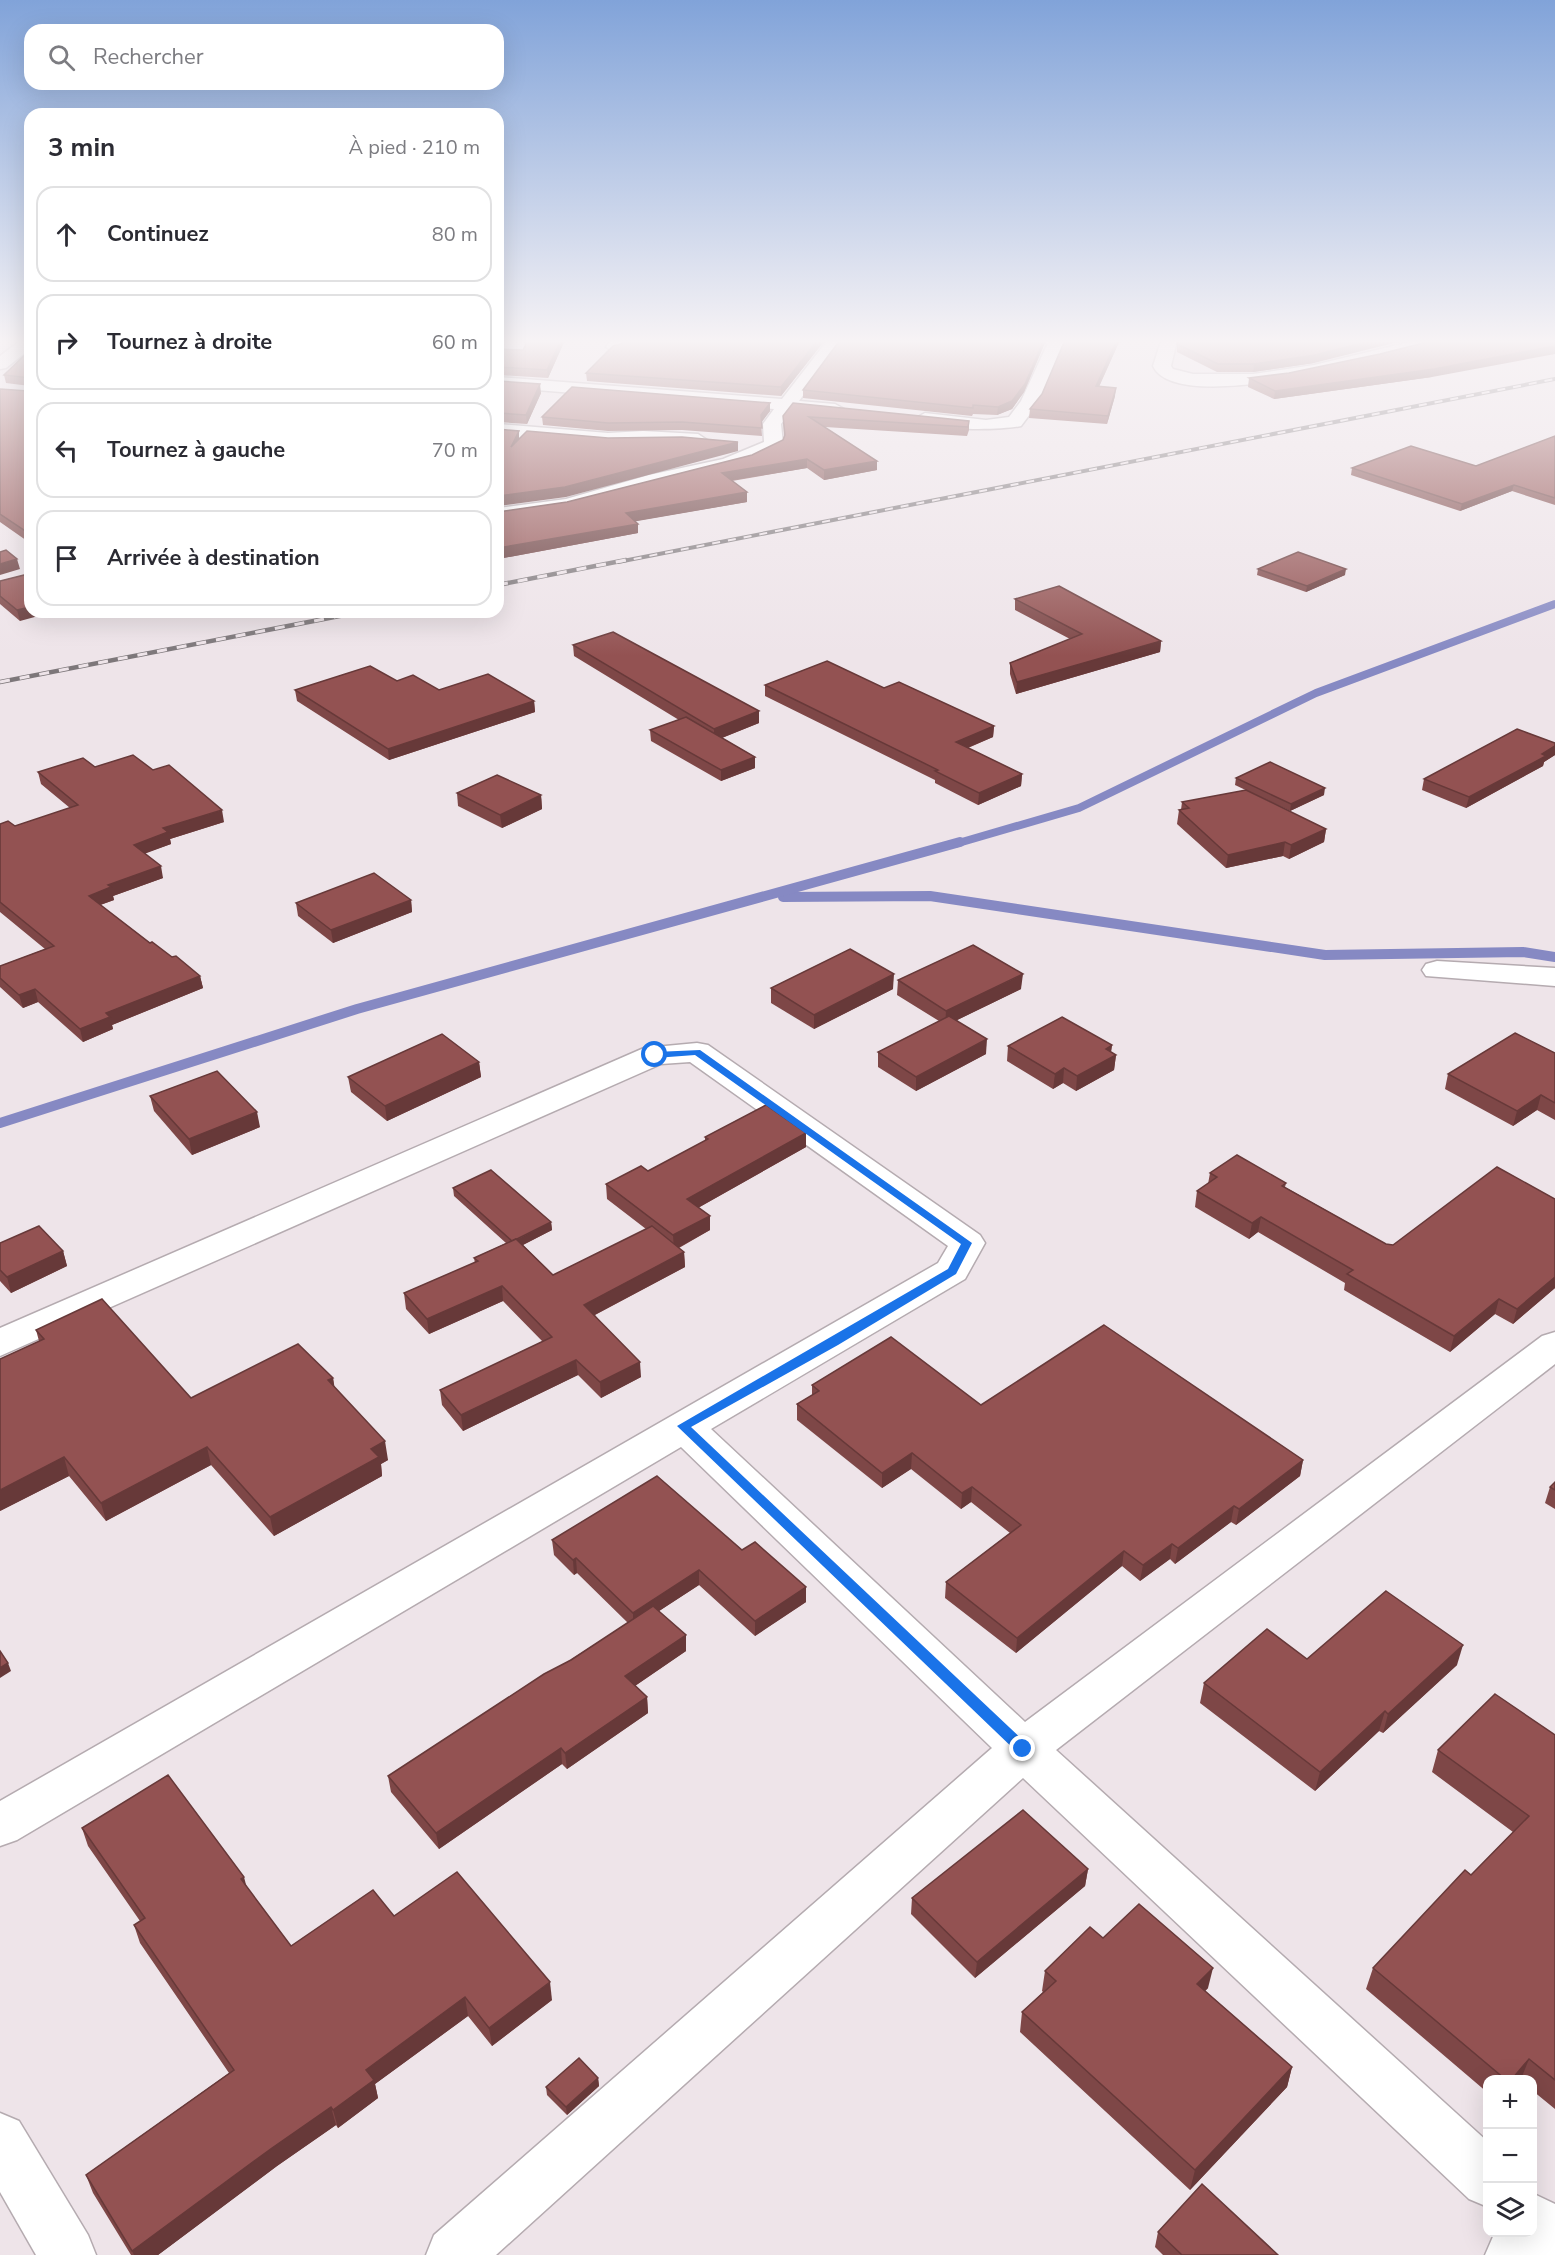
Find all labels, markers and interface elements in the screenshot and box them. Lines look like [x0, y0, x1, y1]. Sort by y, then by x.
search box [24, 24, 504, 90]
icon: search [45, 41, 78, 74]
text: Rechercher [93, 42, 204, 72]
text: 3 min [48, 130, 115, 165]
text: À pied · 210 m [349, 134, 480, 161]
icon: ahead [50, 218, 83, 251]
text: Continuez [107, 219, 209, 249]
text: 80 m [432, 221, 478, 248]
icon: right [50, 326, 83, 359]
text: Tournez à droite [107, 327, 272, 357]
text: 60 m [432, 329, 478, 356]
icon: left [50, 434, 83, 467]
text: Tournez à gauche [107, 435, 285, 465]
text: 70 m [432, 437, 478, 464]
icon: arrive [50, 542, 83, 575]
text: Arrivée à destination [107, 543, 320, 573]
route start [641, 1041, 667, 1067]
route end [1009, 1735, 1035, 1761]
map controls [1483, 2075, 1537, 2237]
button: + [1483, 2075, 1537, 2129]
button: − [1483, 2129, 1537, 2183]
button: layers [1483, 2183, 1537, 2237]

